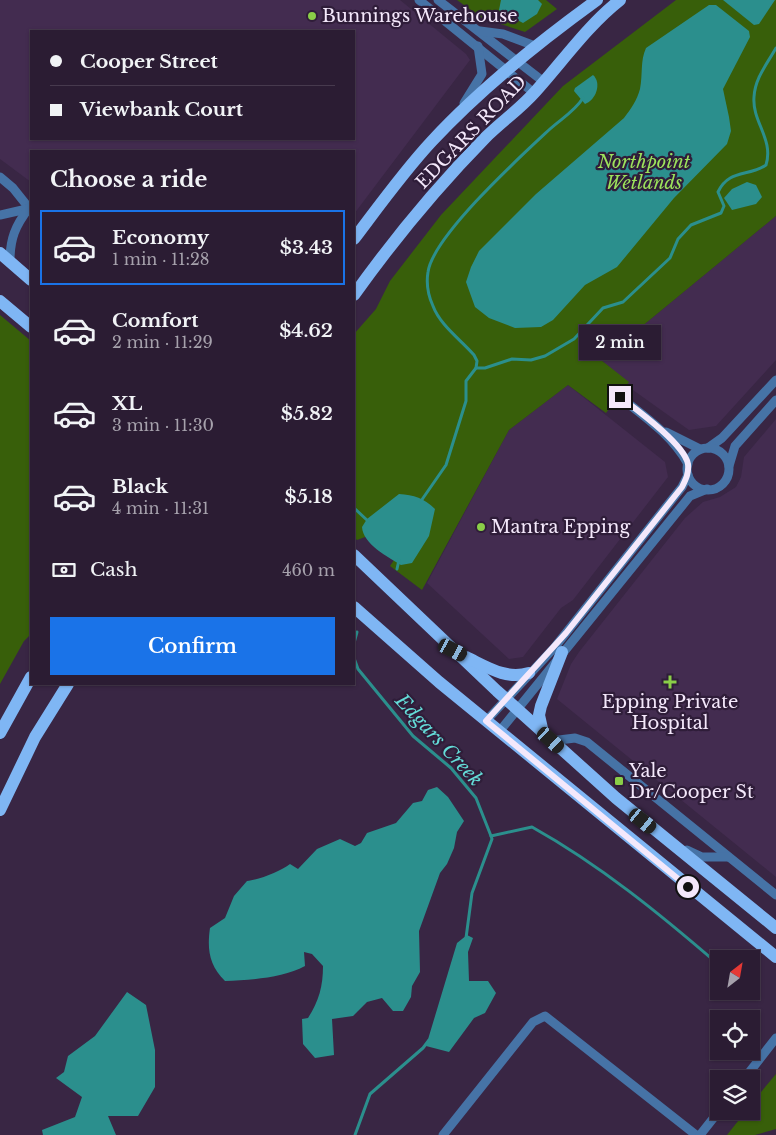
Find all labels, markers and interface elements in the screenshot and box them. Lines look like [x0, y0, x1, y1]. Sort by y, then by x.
place label: Bunnings Warehouse [322, 5, 517, 27]
marker: Bunnings Warehouse [306, 10, 318, 22]
text: Cooper Street [80, 50, 218, 73]
street label: EDGARS ROAD [411, 71, 531, 193]
text: Viewbank Court [80, 98, 243, 121]
park label: Northpoint Wetlands [597, 151, 691, 194]
text: Choose a ride [50, 166, 207, 193]
icon: car [52, 225, 97, 270]
text: Economy [112, 226, 209, 249]
text: $3.43 [280, 236, 333, 259]
text: 1 min · 11:28 [112, 249, 210, 269]
icon: car [52, 308, 97, 353]
text: Comfort [112, 309, 199, 332]
text: $4.62 [279, 319, 333, 342]
callout: 2 min [579, 324, 661, 360]
text: 2 min · 11:29 [112, 332, 213, 352]
text: 2 min [595, 332, 645, 352]
route end [609, 386, 631, 408]
icon: car [52, 391, 97, 436]
text: XL [112, 392, 142, 415]
text: $5.82 [281, 402, 333, 425]
text: 3 min · 11:30 [112, 415, 214, 435]
icon: car [52, 474, 97, 519]
text: Black [112, 475, 168, 498]
text: $5.18 [285, 485, 333, 508]
text: 4 min · 11:31 [112, 498, 209, 518]
place label: Mantra Epping [491, 516, 630, 538]
marker: Mantra Epping [475, 521, 487, 533]
icon: cash [50, 556, 78, 584]
text: Cash [90, 558, 137, 581]
text: 460 m [282, 560, 335, 580]
button: Confirm [50, 617, 335, 675]
car [436, 636, 469, 664]
marker: Epping Private Hospital [663, 675, 677, 689]
water label: Edgars Creek [390, 689, 487, 791]
place label: Epping Private Hospital [602, 691, 738, 734]
car [534, 724, 567, 756]
place label: Yale Dr/Cooper St [628, 760, 754, 803]
marker: Yale Dr/Cooper St [613, 775, 625, 787]
car [626, 806, 659, 836]
route start [677, 876, 699, 898]
north arrow [710, 950, 760, 1000]
map controls [710, 950, 760, 1120]
button: locate [710, 1010, 760, 1060]
button: layers [710, 1070, 760, 1120]

